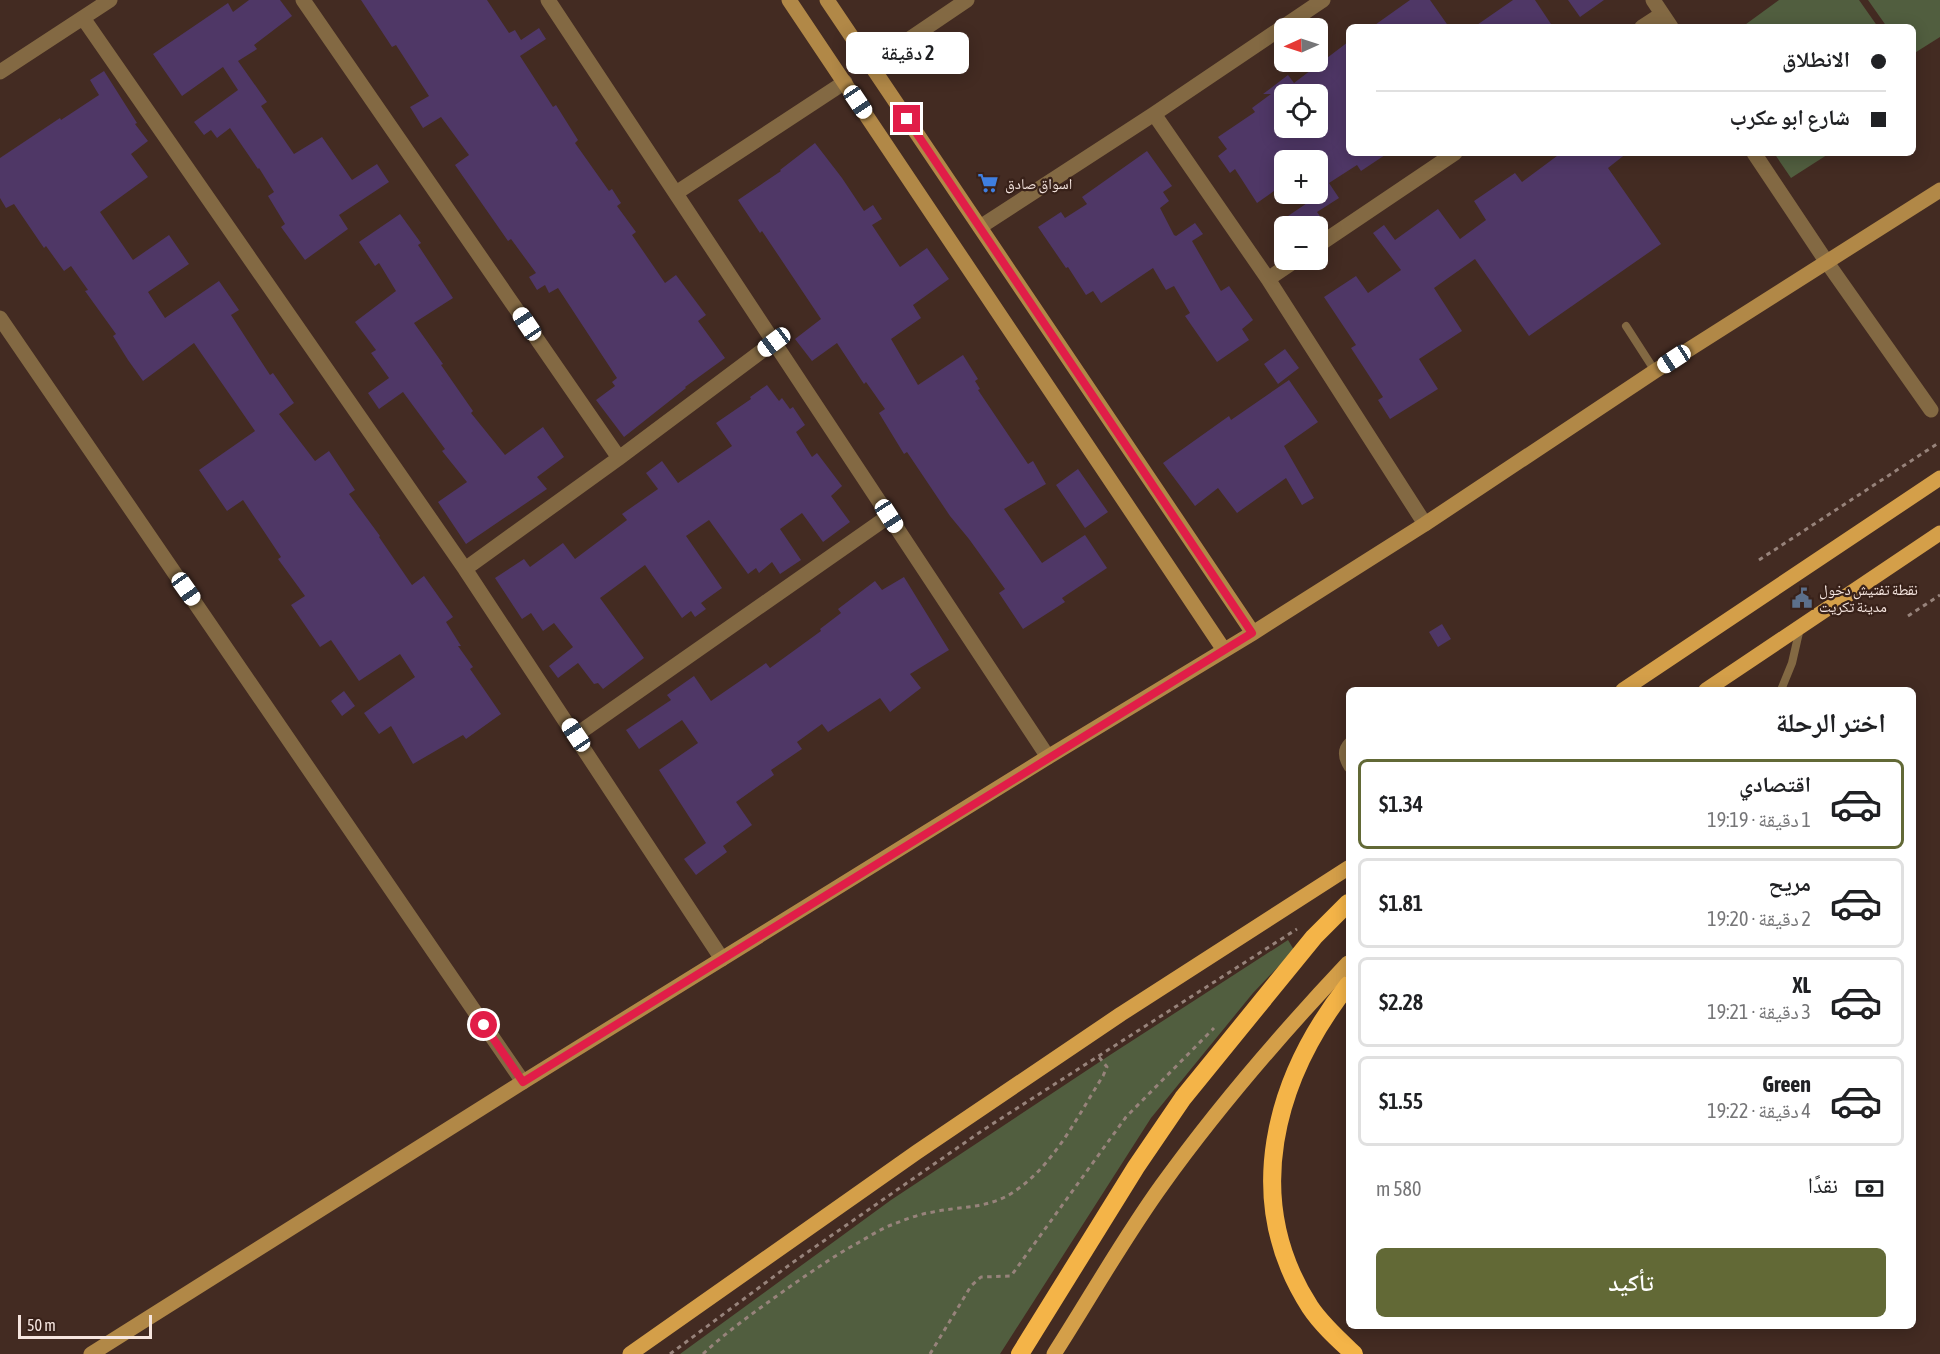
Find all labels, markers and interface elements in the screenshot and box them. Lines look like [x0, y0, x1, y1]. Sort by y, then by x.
north arrow [1274, 18, 1328, 72]
map controls [1274, 18, 1328, 270]
callout: 2 دقيقة [846, 32, 968, 74]
text: 2 دقيقة [881, 41, 934, 64]
text: الانطلاق [1782, 46, 1850, 72]
car [840, 82, 876, 122]
button: locate [1274, 84, 1328, 138]
text: شارع ابو عكرب [1730, 104, 1850, 130]
route end [893, 105, 920, 132]
button: + [1274, 150, 1328, 204]
supermarket icon: اسواق صادق [976, 171, 1000, 195]
place label: اسواق صادق [1005, 175, 1072, 194]
button: − [1274, 216, 1328, 270]
car [509, 304, 545, 344]
car [754, 324, 794, 360]
car [1654, 342, 1694, 376]
car [872, 496, 906, 536]
car [168, 569, 204, 609]
place label: نقطة تفتيش دخول مدينة تكريت [1819, 581, 1918, 616]
public building icon: نقطة تفتيش دخول مدينة تكريت [1790, 586, 1814, 610]
text: اختر الرحلة [1776, 707, 1886, 738]
car [558, 715, 594, 755]
text: اقتصادي [1739, 771, 1811, 797]
icon: car [1829, 777, 1883, 831]
text: $1.34 [1379, 791, 1423, 817]
text: 1 دقيقة · 19:19 [1707, 808, 1811, 831]
text: مريح [1768, 870, 1811, 896]
icon: car [1829, 876, 1883, 930]
text: $1.81 [1379, 890, 1423, 916]
text: 2 دقيقة · 19:20 [1707, 907, 1811, 930]
text: XL [1793, 972, 1811, 998]
icon: car [1829, 975, 1883, 1029]
text: $2.28 [1379, 989, 1423, 1015]
text: 3 دقيقة · 19:21 [1707, 1000, 1811, 1023]
route start [470, 1011, 497, 1038]
text: Green [1762, 1071, 1811, 1097]
icon: car [1829, 1074, 1883, 1128]
text: $1.55 [1379, 1088, 1423, 1114]
text: 4 دقيقة · 19:22 [1707, 1099, 1811, 1122]
text: نقدًا [1808, 1172, 1838, 1198]
icon: cash [1853, 1172, 1886, 1205]
text: 580 m [1376, 1177, 1421, 1200]
button: تأكيد [1376, 1248, 1886, 1317]
scale bar [18, 1312, 152, 1340]
text: 50 m [27, 1316, 56, 1334]

